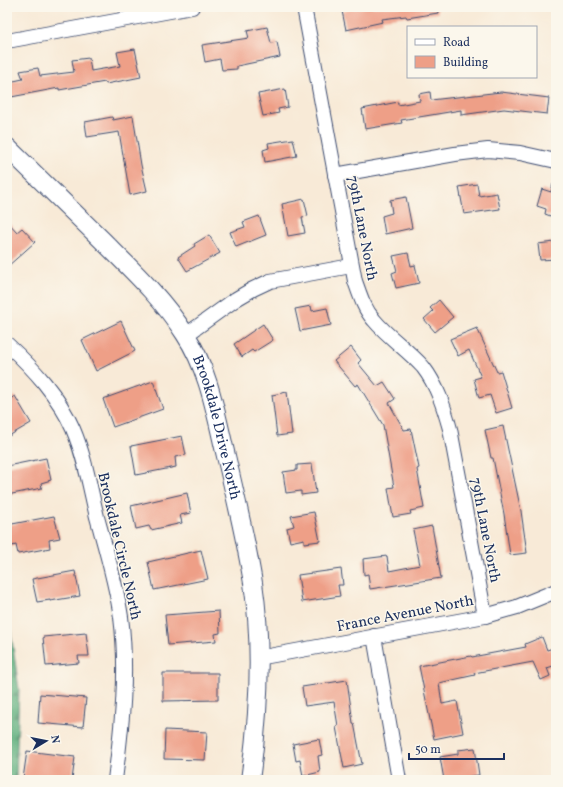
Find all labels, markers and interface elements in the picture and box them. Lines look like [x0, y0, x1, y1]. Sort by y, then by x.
legend [407, 26, 537, 78]
text: Road [443, 35, 470, 51]
text: Building [443, 55, 488, 71]
street label: 79th Lane North [341, 174, 382, 283]
street label: Brookdale Drive North [186, 352, 245, 502]
street label: Brookdale Circle North [91, 470, 146, 622]
street label: 79th Lane North [464, 476, 505, 585]
street label: France Avenue North [335, 591, 476, 638]
north arrow [26, 721, 66, 761]
text: N [46, 734, 62, 745]
scale bar [409, 735, 504, 761]
text: 50 m [415, 742, 441, 758]

